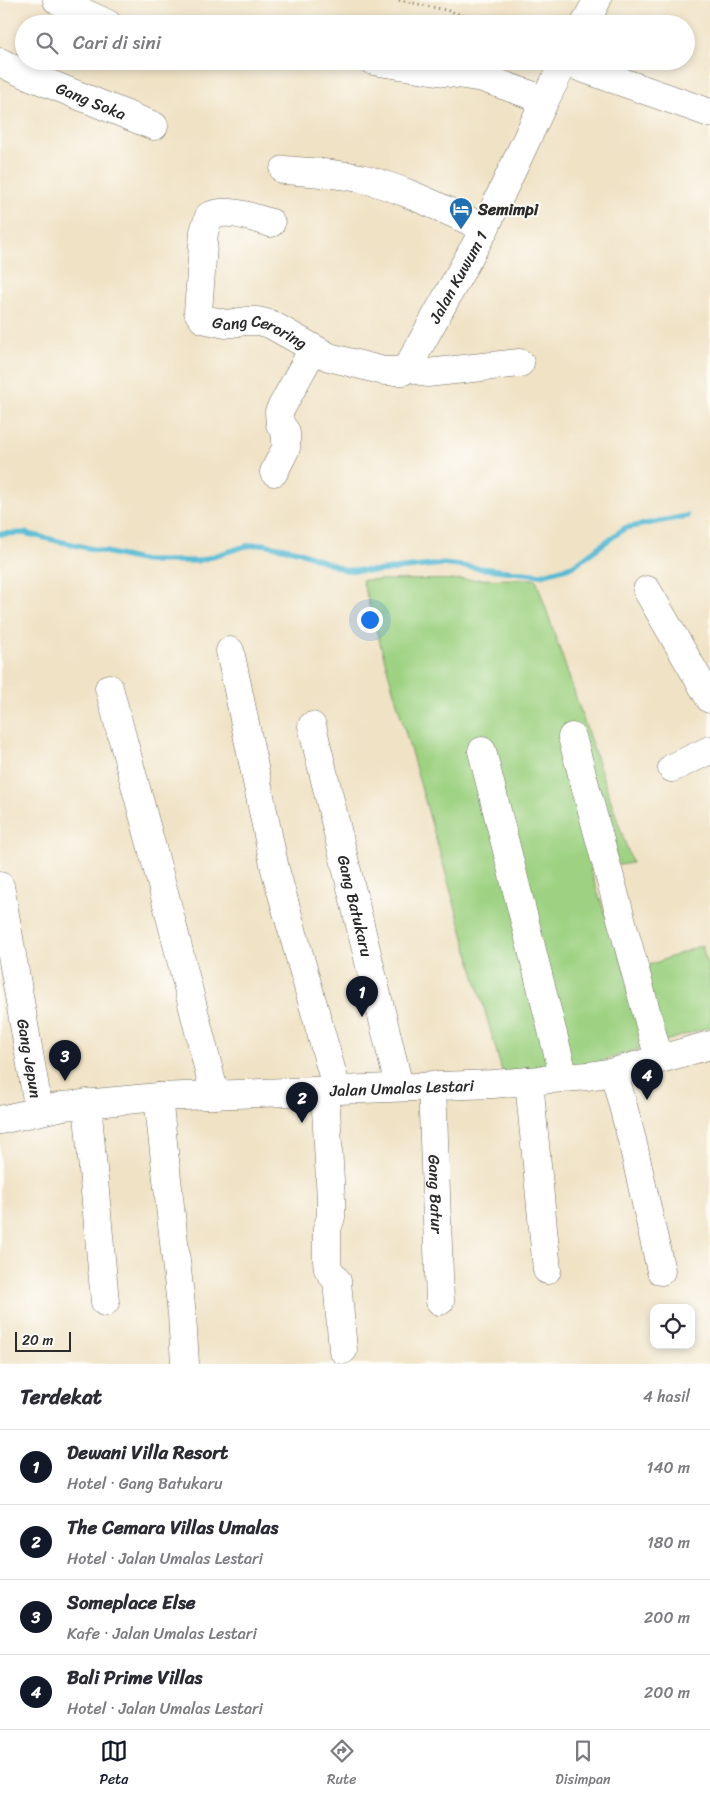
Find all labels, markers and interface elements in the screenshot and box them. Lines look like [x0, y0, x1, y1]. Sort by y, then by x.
search box [15, 15, 695, 70]
text: Cari di sini [73, 26, 161, 59]
icon: search [33, 29, 61, 57]
street label: Gang Soka [51, 74, 131, 128]
place label: Semimpi [477, 195, 539, 224]
hotel icon: Semimpi [448, 196, 474, 230]
street label: Jalan Kuwum 1 [420, 225, 496, 330]
street label: Gang Ceroring [210, 307, 313, 357]
your location [357, 607, 383, 633]
street label: Gang Batukaru [329, 852, 381, 960]
pin: 1 [346, 976, 378, 1017]
street label: Gang Jepun [8, 1016, 51, 1101]
pin: 3 [49, 1040, 81, 1081]
pin: 4 [631, 1059, 663, 1100]
street label: Jalan Umalas Lestari [328, 1071, 475, 1105]
pin: 2 [286, 1082, 318, 1123]
street label: Gang Batur [420, 1154, 452, 1235]
map controls [650, 1304, 695, 1349]
button: locate [650, 1304, 695, 1349]
text: 20 m [22, 1328, 53, 1353]
scale bar [15, 1329, 71, 1352]
text: Terdekat [20, 1378, 102, 1416]
text: 4 hasil [643, 1382, 690, 1411]
text: Dewani Villa Resort [67, 1436, 228, 1469]
text: 1 [33, 1453, 39, 1482]
text: 140 m [647, 1453, 690, 1482]
text: Hotel · Gang Batukaru [67, 1469, 223, 1498]
text: The Cemara Villas Umalas [67, 1511, 278, 1544]
text: 2 [31, 1528, 41, 1557]
text: 180 m [647, 1528, 690, 1557]
text: Hotel · Jalan Umalas Lestari [67, 1544, 263, 1573]
text: Someplace Else [67, 1586, 196, 1619]
text: 3 [32, 1603, 40, 1632]
text: 200 m [644, 1603, 690, 1632]
text: Kafe · Jalan Umalas Lestari [67, 1619, 257, 1648]
text: Bali Prime Villas [67, 1661, 202, 1694]
text: 4 [31, 1678, 41, 1707]
text: 200 m [644, 1678, 690, 1707]
text: Hotel · Jalan Umalas Lestari [67, 1694, 263, 1723]
tab: Peta [99, 1737, 128, 1792]
tab: Rute [327, 1737, 356, 1792]
tab: Disimpan [555, 1737, 611, 1792]

